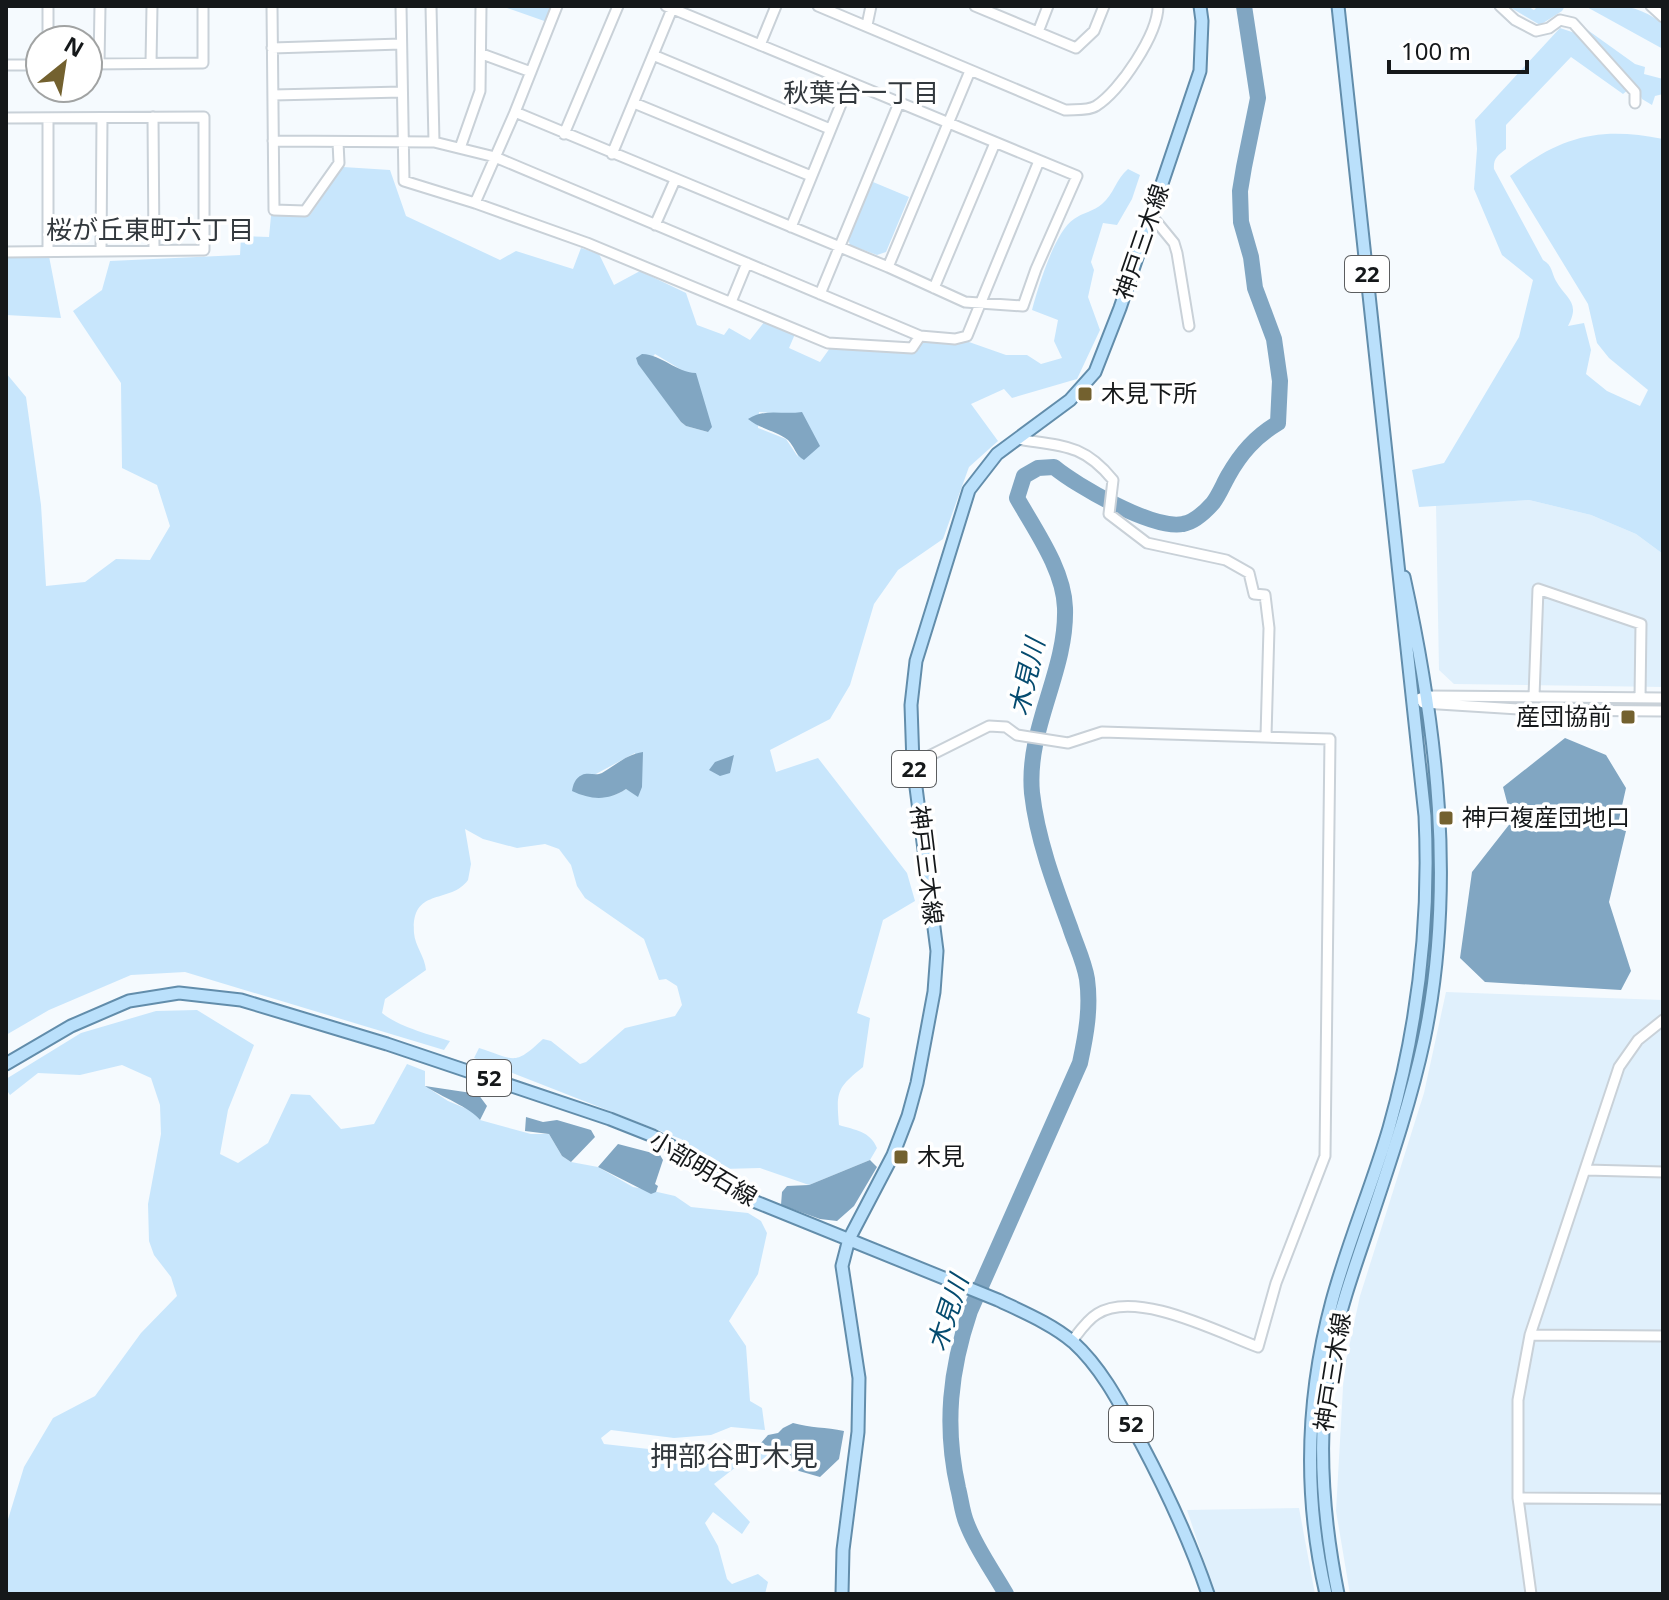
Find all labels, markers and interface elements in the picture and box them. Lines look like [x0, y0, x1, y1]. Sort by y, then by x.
north arrow [24, 24, 104, 104]
scale bar [1389, 24, 1527, 74]
text: N [59, 28, 90, 63]
text: 100 m [1401, 34, 1471, 67]
district label: 秋葉台一丁目 [783, 74, 939, 110]
street label: 神戸三木線 [1105, 179, 1176, 304]
district label: 桜が丘東町六丁目 [46, 211, 254, 247]
road number: 22 [1345, 256, 1389, 292]
place label: 木見下所 [1101, 376, 1197, 409]
marker: 木見下所 [1076, 385, 1094, 403]
water label: 木見川 [1000, 632, 1053, 719]
place label: 産団協前 [1516, 699, 1612, 732]
marker: 産団協前 [1619, 708, 1637, 726]
road number: 22 [892, 751, 936, 787]
place label: 神戸複産団地口 [1462, 800, 1630, 833]
street label: 神戸三木線 [904, 803, 951, 926]
marker: 神戸複産団地口 [1437, 809, 1455, 827]
road number: 52 [467, 1060, 511, 1096]
street label: 小部明石線 [644, 1123, 764, 1213]
place label: 木見 [917, 1139, 965, 1172]
marker: 木見 [892, 1148, 910, 1166]
water label: 木見川 [918, 1267, 977, 1355]
street label: 神戸三木線 [1306, 1310, 1357, 1434]
road number: 52 [1109, 1406, 1153, 1442]
district label: 押部谷町木見 [650, 1436, 818, 1474]

